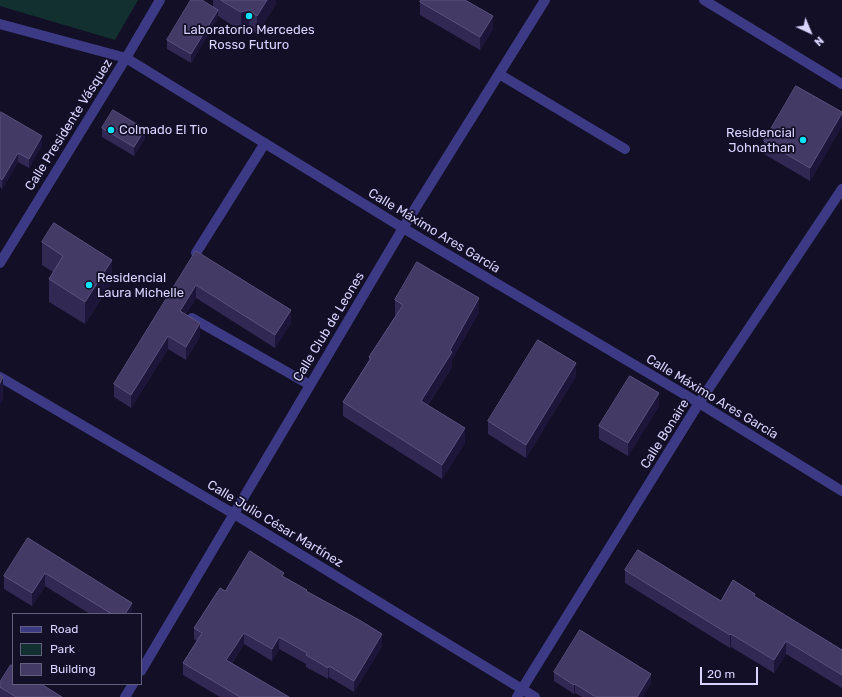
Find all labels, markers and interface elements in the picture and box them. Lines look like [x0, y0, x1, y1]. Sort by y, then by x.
marker: Laboratorio Mercedes Rosso Futuro [244, 11, 254, 21]
north arrow [790, 12, 830, 52]
place label: Laboratorio Mercedes Rosso Futuro [183, 22, 315, 53]
text: N [811, 34, 826, 48]
street label: Calle Presidente Vásquez [22, 56, 116, 194]
place label: Colmado El Tio [119, 122, 208, 138]
marker: Colmado El Tio [106, 125, 116, 135]
place label: Residencial Johnathan [726, 125, 795, 156]
marker: Residencial Johnathan [798, 135, 808, 145]
street label: Calle Máximo Ares García [365, 185, 503, 277]
street label: Calle Club de Leones [290, 269, 368, 385]
place label: Residencial Laura Michelle [97, 270, 184, 301]
marker: Residencial Laura Michelle [84, 280, 94, 290]
street label: Calle Máximo Ares García [643, 351, 781, 443]
street label: Calle Bonaire [637, 396, 693, 472]
street label: Calle Julio César Martínez [204, 477, 346, 571]
legend [12, 613, 142, 685]
text: Road [50, 622, 78, 636]
text: Park [50, 642, 75, 656]
scale bar [702, 659, 760, 685]
text: Building [50, 662, 96, 676]
text: 20 m [707, 667, 735, 681]

